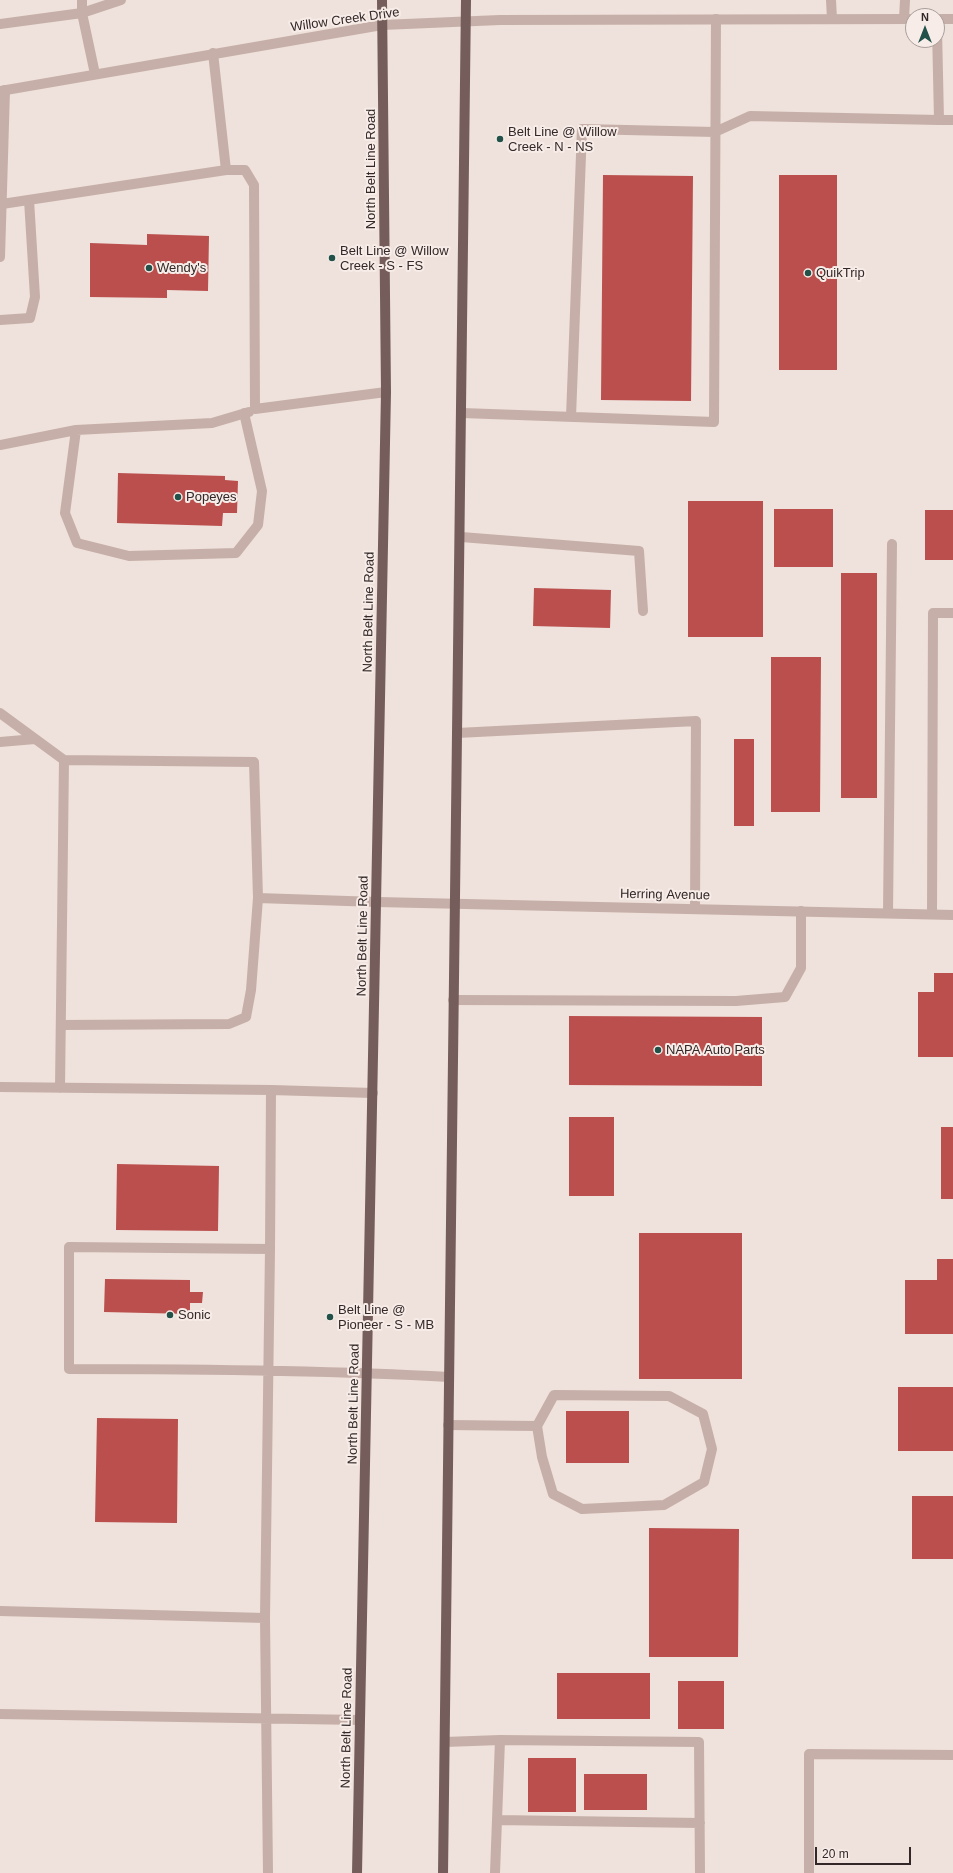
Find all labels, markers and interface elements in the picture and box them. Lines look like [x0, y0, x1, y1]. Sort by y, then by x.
street label: Willow Creek Drive [290, 5, 400, 35]
north arrow [905, 8, 945, 48]
text: N [921, 11, 929, 23]
street label: North Belt Line Road [363, 109, 379, 229]
place label: Belt Line @ Willow Creek - N - NS [508, 124, 617, 155]
marker: Belt Line @ Willow Creek - N - NS [495, 134, 505, 144]
place label: Belt Line @ Willow Creek - S - FS [340, 243, 449, 274]
marker: Belt Line @ Willow Creek - S - FS [327, 253, 337, 263]
place label: Wendy's [157, 260, 206, 276]
marker: Wendy's [144, 263, 154, 273]
place label: QuikTrip [816, 265, 865, 281]
marker: QuikTrip [803, 268, 813, 278]
place label: Popeyes [186, 489, 237, 505]
marker: Popeyes [173, 492, 183, 502]
street label: North Belt Line Road [360, 552, 378, 672]
street label: North Belt Line Road [354, 876, 372, 996]
street label: Herring Avenue [620, 886, 710, 904]
place label: NAPA Auto Parts [666, 1042, 765, 1058]
marker: NAPA Auto Parts [653, 1045, 663, 1055]
place label: Belt Line @ Pioneer - S - MB [338, 1302, 434, 1333]
place label: Sonic [178, 1307, 211, 1323]
marker: Sonic [165, 1310, 175, 1320]
marker: Belt Line @ Pioneer - S - MB [325, 1312, 335, 1322]
street label: North Belt Line Road [345, 1344, 363, 1464]
street label: North Belt Line Road [338, 1668, 356, 1788]
scale bar [817, 1839, 913, 1865]
text: 20 m [822, 1847, 849, 1861]

